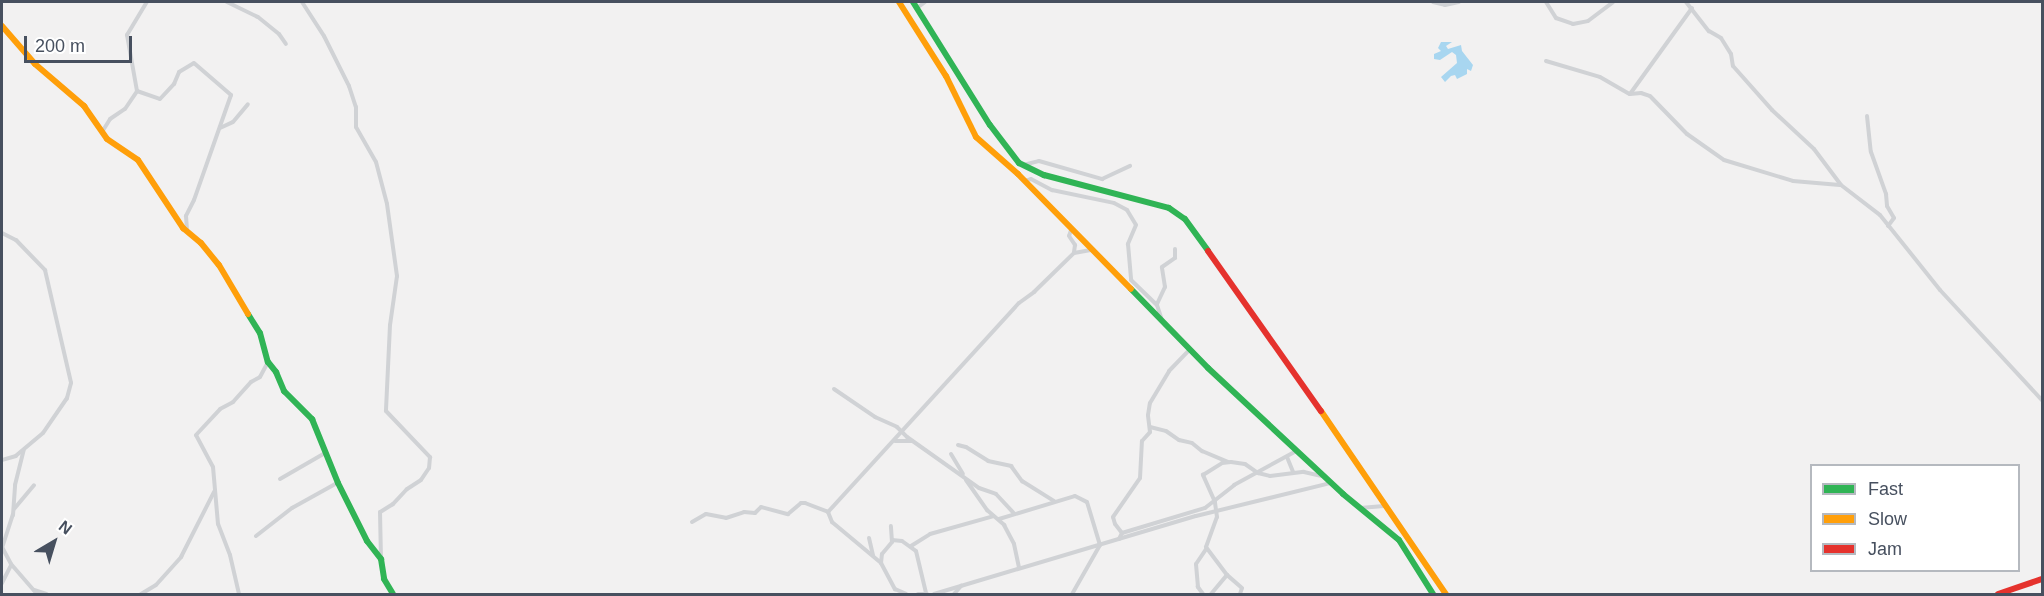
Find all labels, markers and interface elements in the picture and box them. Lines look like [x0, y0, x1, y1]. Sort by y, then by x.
scale bar [27, 24, 135, 62]
text: 200 m [35, 36, 85, 56]
legend [1810, 464, 2020, 572]
text: Fast [1868, 479, 1903, 499]
text: Slow [1868, 509, 1907, 529]
north arrow [24, 512, 84, 572]
text: N [56, 517, 75, 538]
text: Jam [1868, 539, 1902, 559]

